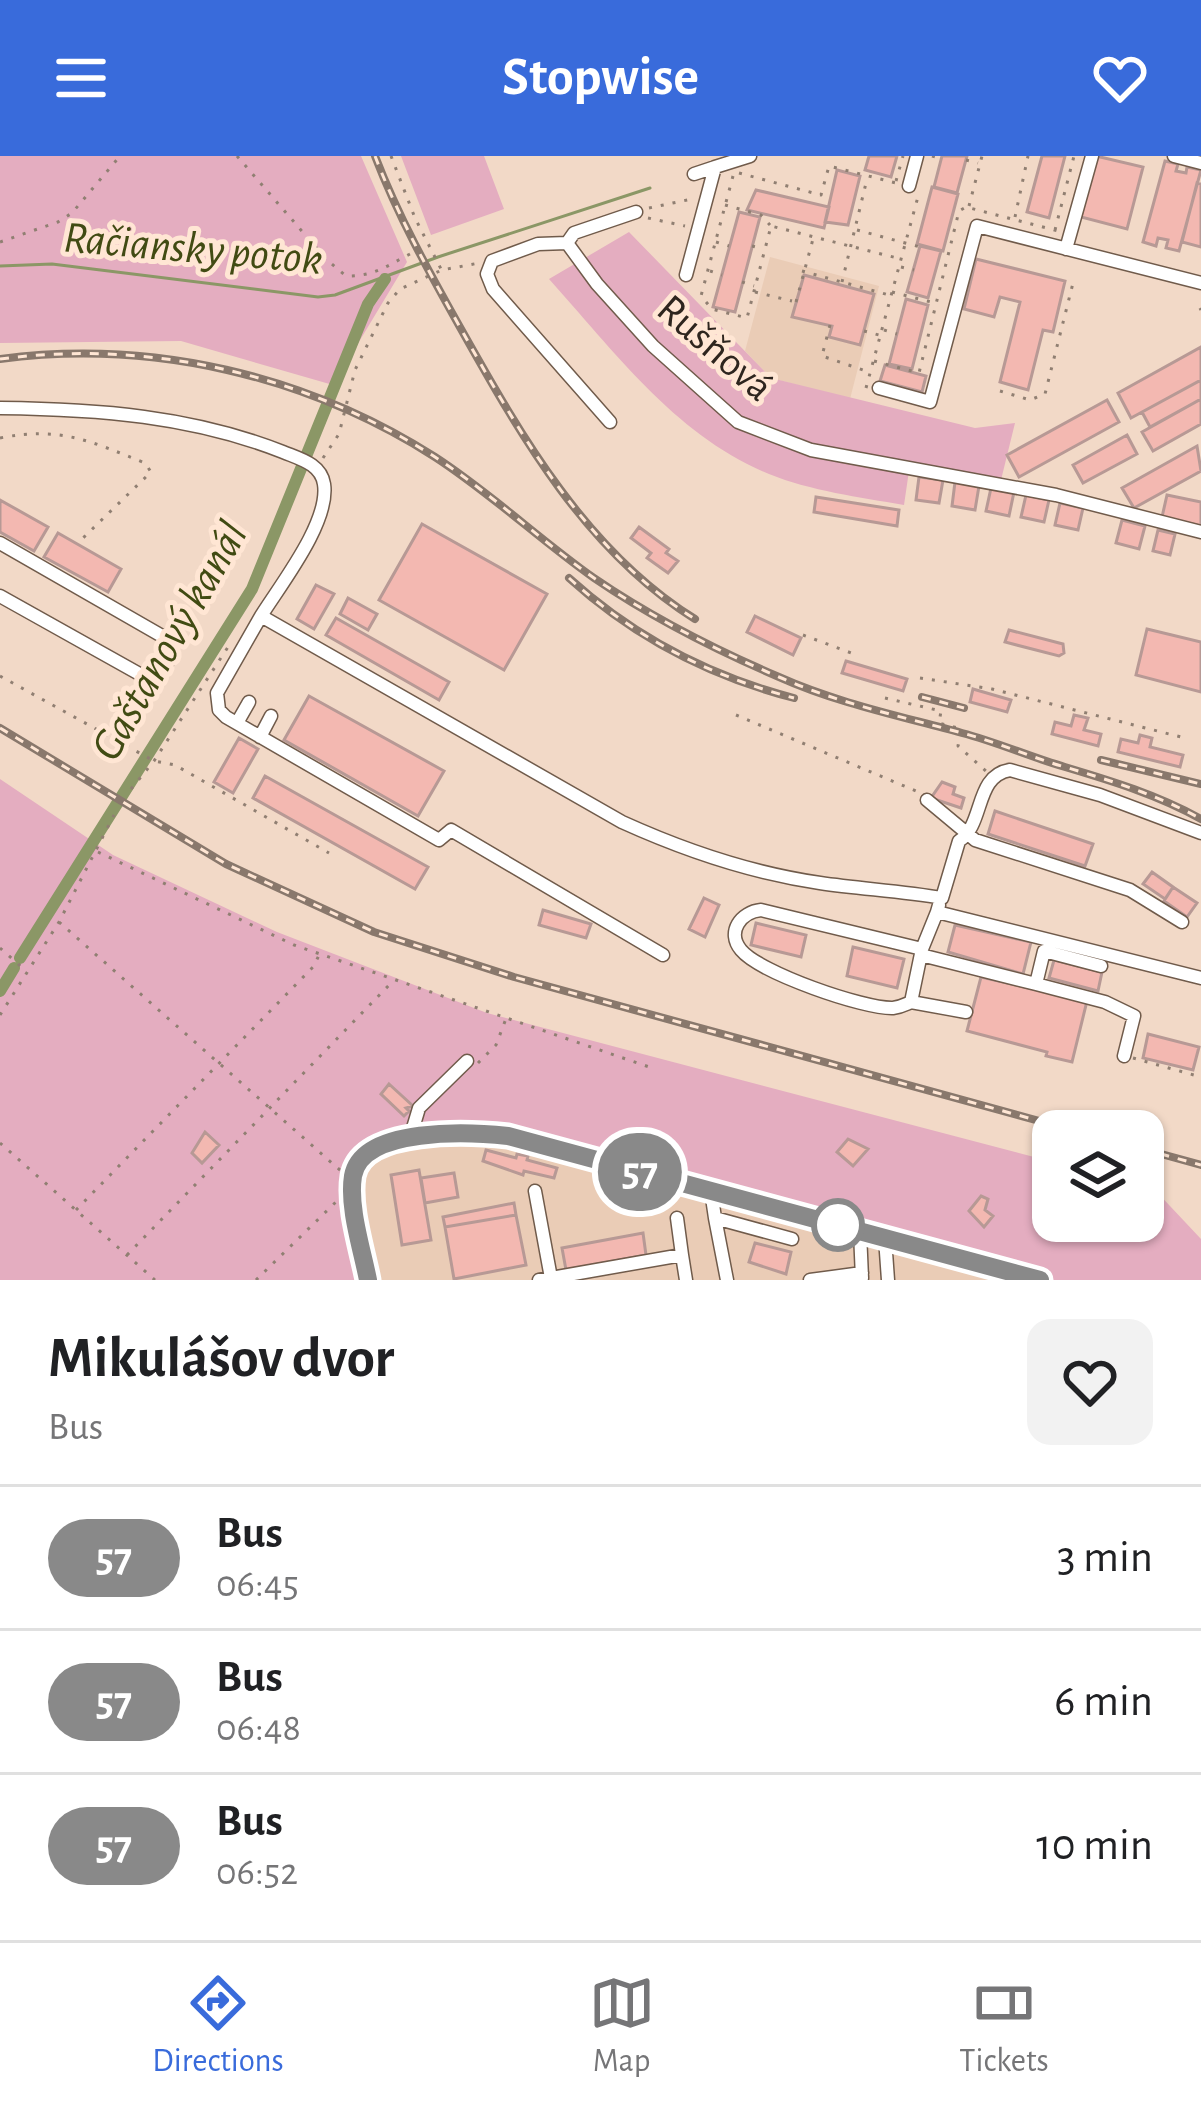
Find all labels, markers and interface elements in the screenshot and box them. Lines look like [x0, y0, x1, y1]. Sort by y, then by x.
icon: menu [48, 45, 114, 111]
icon: heart [1087, 45, 1153, 111]
text: Stopwise [502, 51, 699, 105]
water label: Račiansky potok [62, 215, 324, 283]
street label: Rušňová [649, 287, 781, 409]
water label: Gaštanový kanál [84, 514, 256, 768]
map controls [1032, 1110, 1164, 1242]
button: layers [1032, 1110, 1164, 1242]
line badge: 57 [586, 1133, 694, 1211]
text: 57 [622, 1151, 658, 1193]
unlabelled marker [813, 1200, 863, 1250]
button: heart [1027, 1319, 1153, 1445]
text: Mikulášov dvor [48, 1330, 394, 1387]
text: Bus [48, 1408, 103, 1447]
text: Bus [216, 1511, 283, 1556]
text: 3 min [1057, 1535, 1153, 1580]
text: 57 [96, 1537, 132, 1579]
text: 06:45 [216, 1565, 299, 1604]
text: Bus [216, 1655, 283, 1700]
text: 6 min [1054, 1679, 1153, 1724]
text: 57 [96, 1681, 132, 1723]
text: 06:48 [216, 1709, 301, 1748]
text: Bus [216, 1799, 283, 1844]
text: 10 min [1036, 1823, 1153, 1868]
text: 57 [96, 1825, 132, 1867]
text: 06:52 [216, 1853, 298, 1892]
tab: Directions [152, 1970, 284, 2082]
tab: Map [589, 1970, 655, 2082]
tab: Tickets [959, 1970, 1049, 2082]

